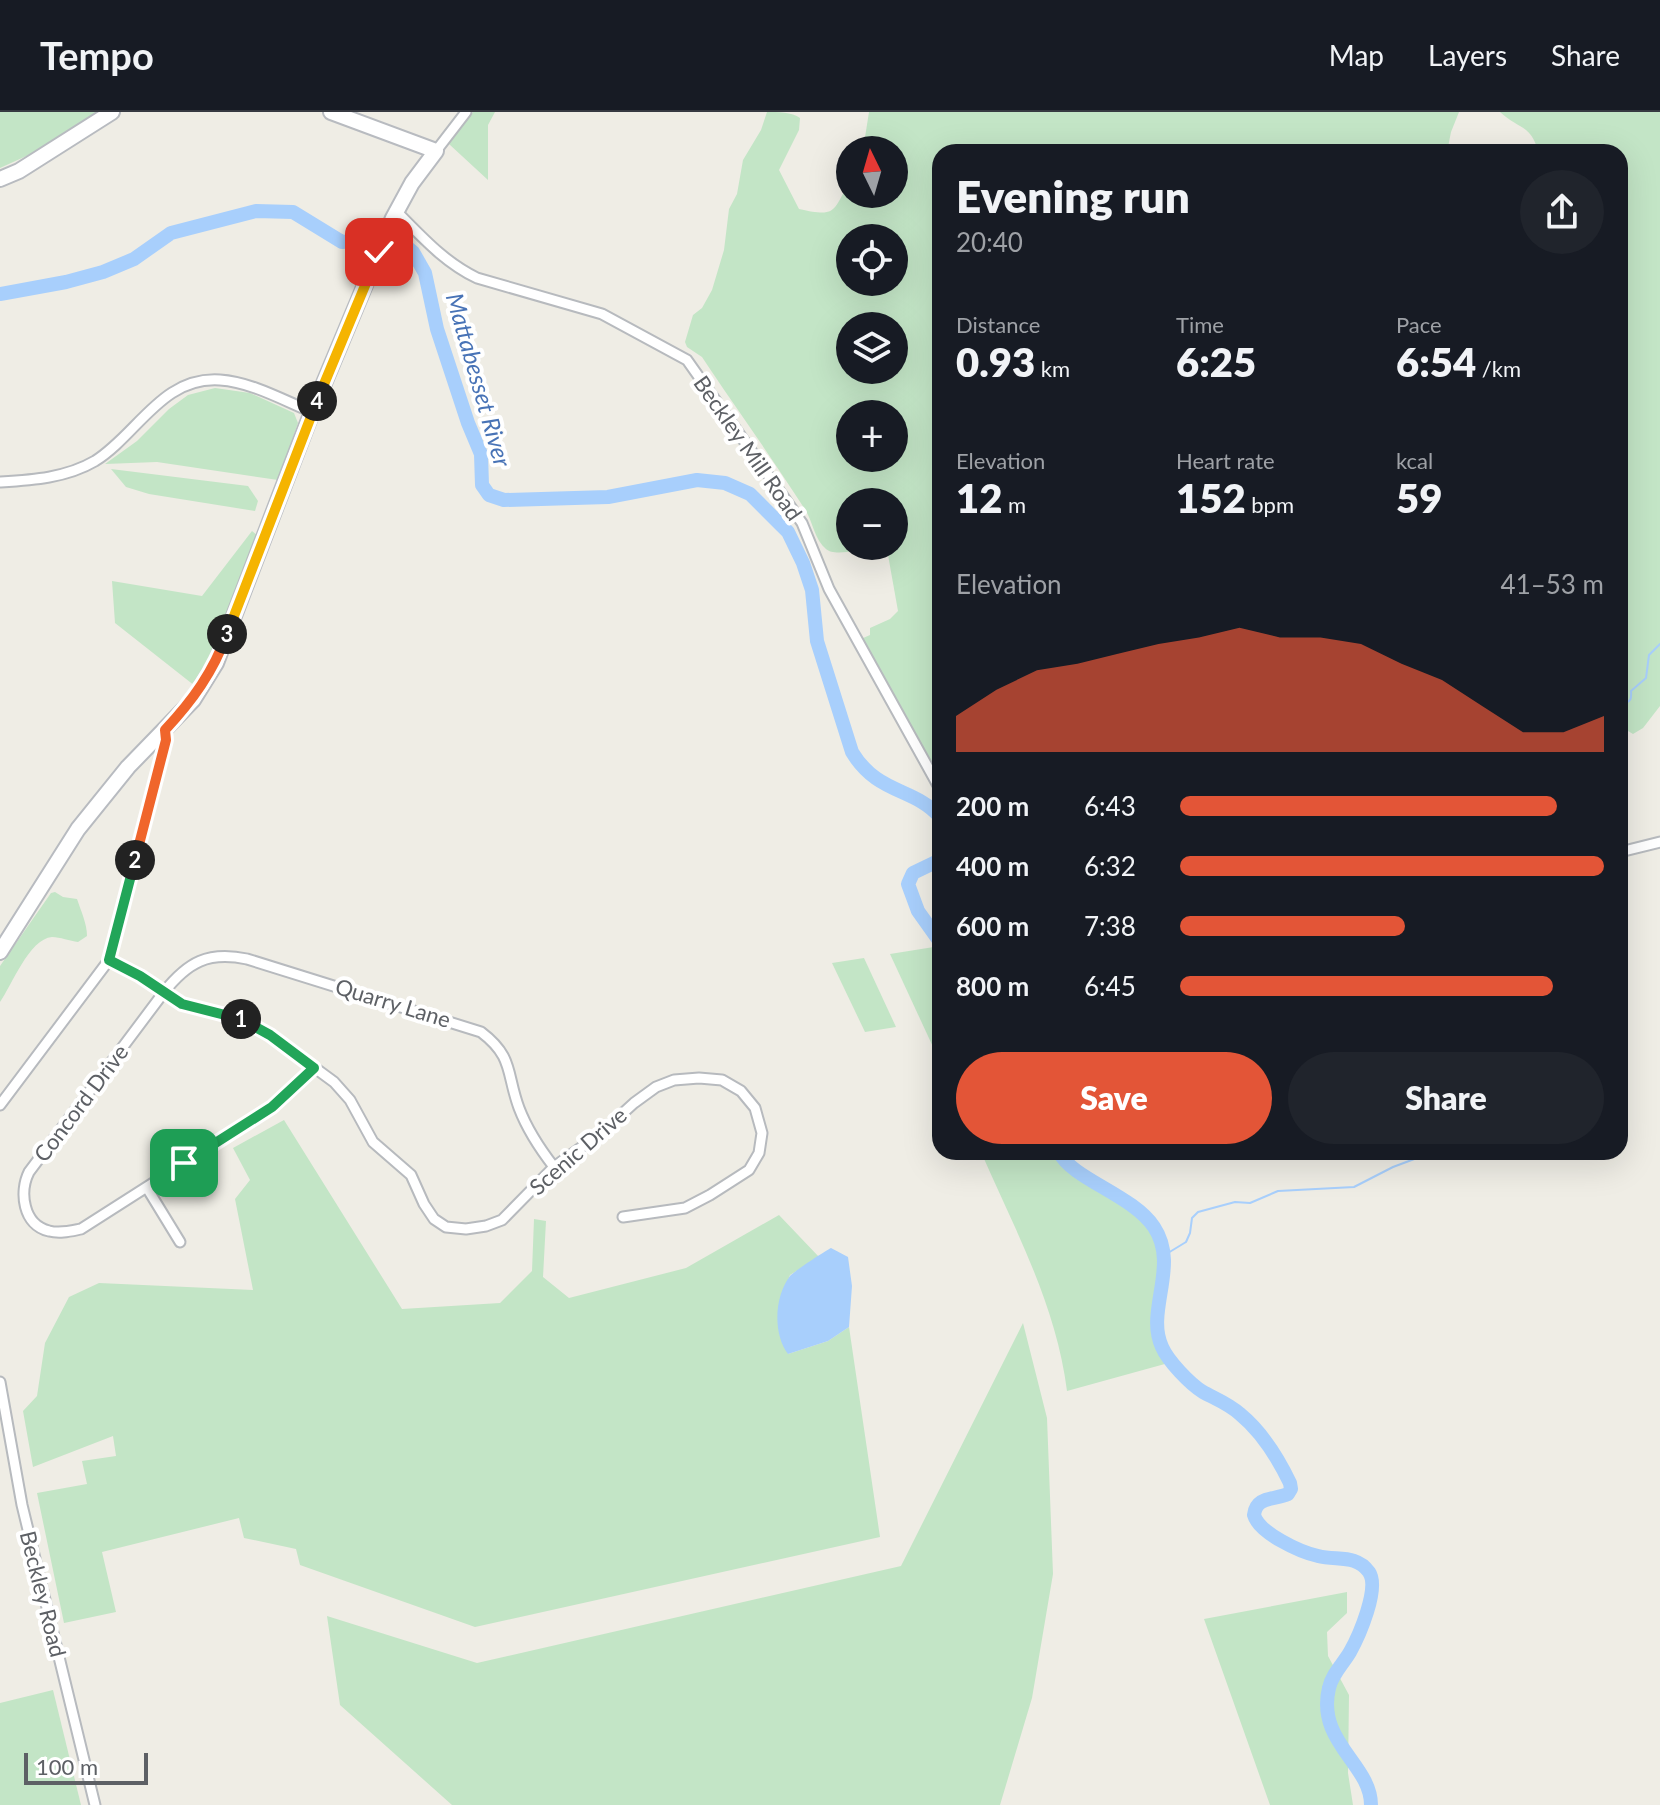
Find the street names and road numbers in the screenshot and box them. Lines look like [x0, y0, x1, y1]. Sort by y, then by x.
street label: Beckley Mill Road [688, 370, 808, 525]
street label: Quarry Lane [332, 972, 454, 1033]
street label: Concord Drive [28, 1039, 134, 1167]
street label: Scenic Drive [524, 1101, 632, 1200]
street label: Beckley Road [15, 1528, 72, 1660]

